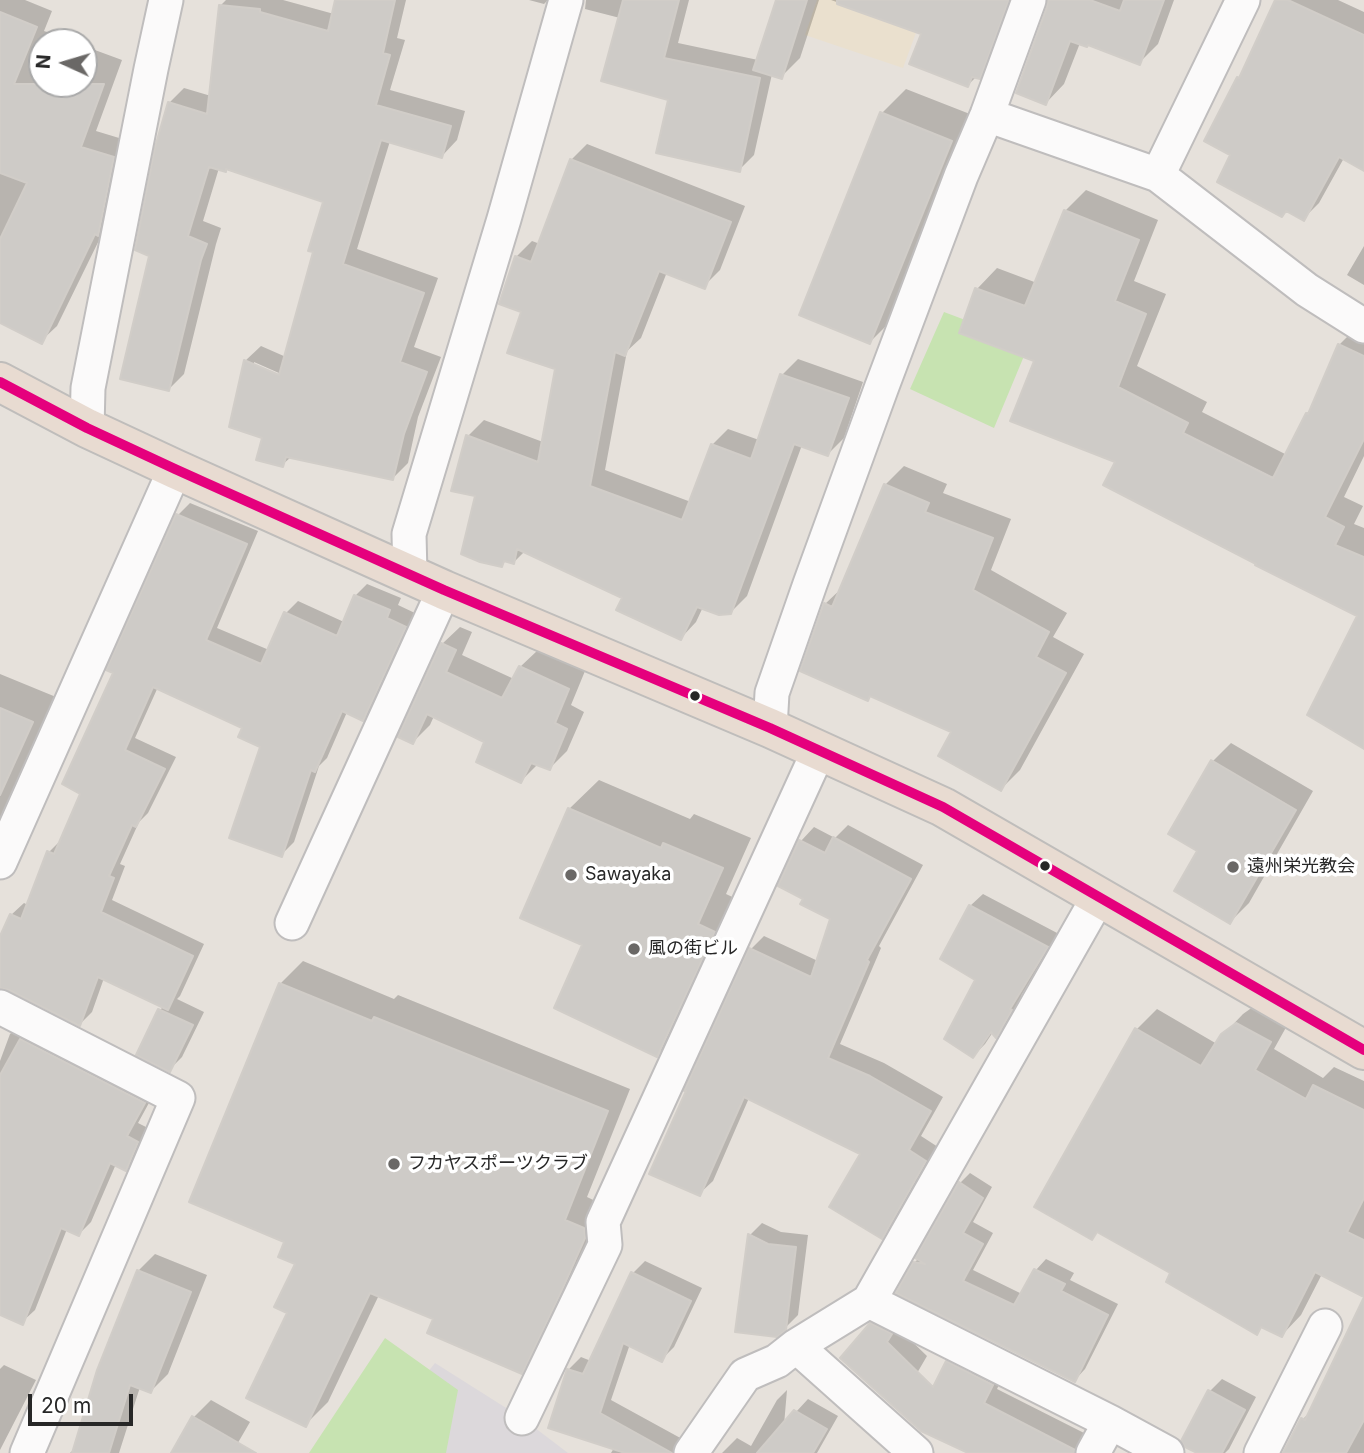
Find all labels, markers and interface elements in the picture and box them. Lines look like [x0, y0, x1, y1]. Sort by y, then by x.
north arrow [28, 28, 98, 98]
text: N [32, 54, 56, 70]
unlabelled marker [688, 689, 702, 703]
place label: 遠州栄光教会 [1247, 856, 1355, 878]
unlabelled marker [1038, 859, 1052, 873]
marker: 遠州栄光教会 [1225, 859, 1241, 875]
place label: Sawayaka [585, 864, 671, 886]
marker: Sawayaka [563, 867, 579, 883]
place label: 風の街ビル [648, 938, 738, 960]
marker: 風の街ビル [626, 941, 642, 957]
place label: フカヤスポーツクラブ [408, 1153, 588, 1175]
marker: フカヤスポーツクラブ [386, 1156, 402, 1172]
scale bar [32, 1380, 136, 1424]
text: 20 m [41, 1393, 91, 1418]

